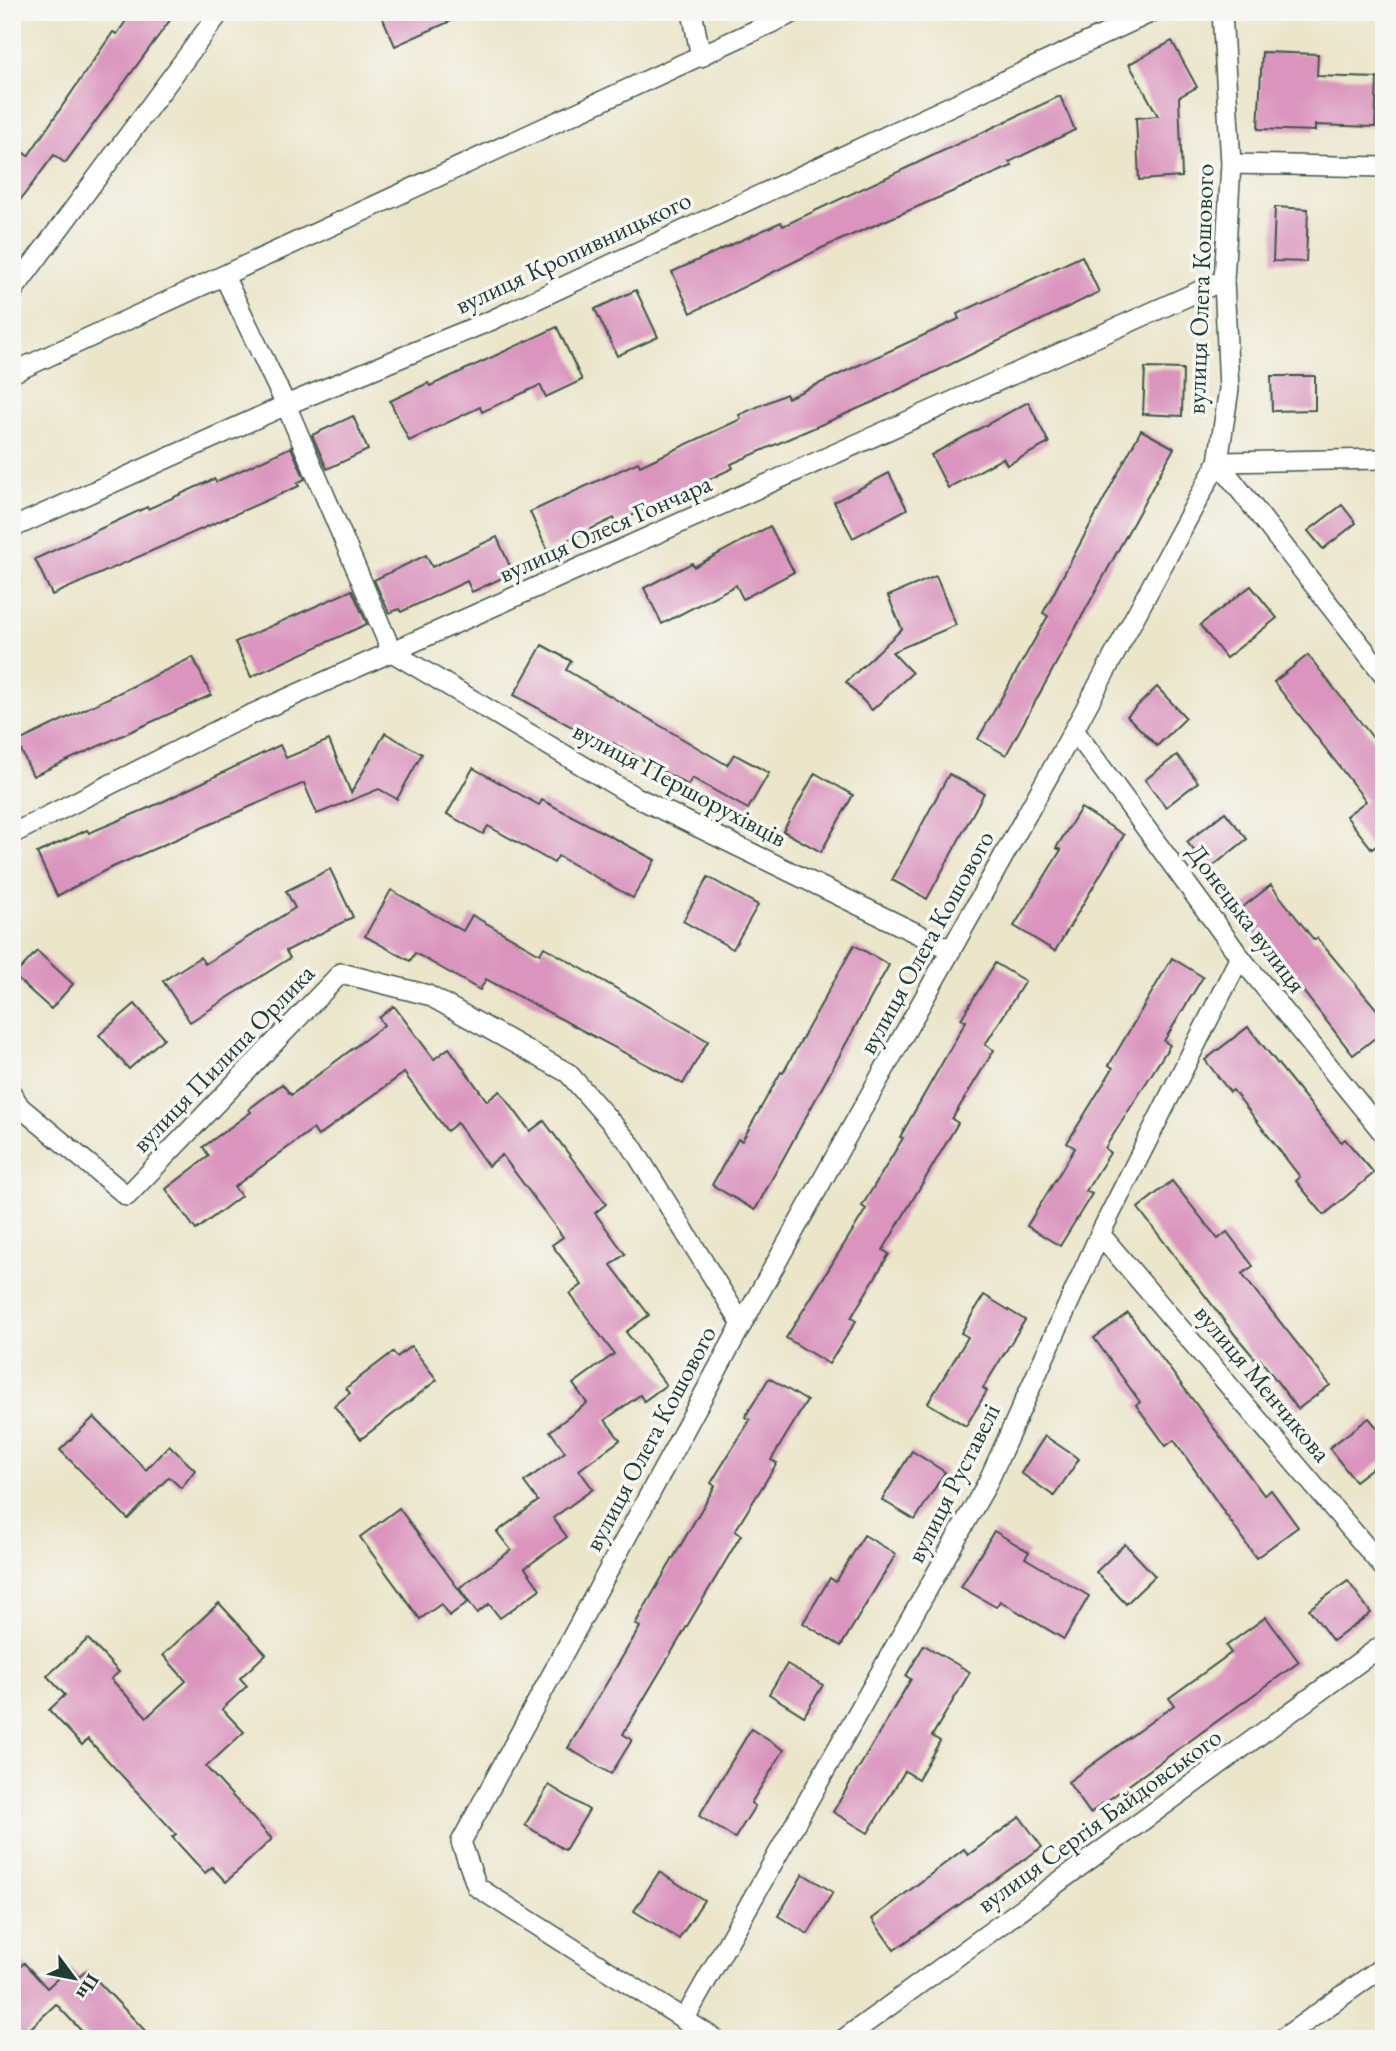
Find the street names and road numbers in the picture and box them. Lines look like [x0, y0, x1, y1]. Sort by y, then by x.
street label: вулиця Олега Кошового [1179, 163, 1221, 415]
street label: вулиця Кропивницького [449, 182, 697, 322]
street label: вулиця Олеся Гончара [493, 466, 717, 590]
street label: вулиця Першорухівців [567, 713, 793, 855]
street label: вулиця Олега Кошового [850, 824, 1002, 1060]
street label: Донецька вулиця [1180, 836, 1314, 1000]
street label: вулиця Пилипа Орлика [124, 956, 322, 1159]
street label: вулиця Менчикова [1187, 1297, 1339, 1469]
street label: вулиця Олега Кошового [576, 1319, 724, 1557]
street label: вулиця Руставелі [898, 1398, 1008, 1568]
street label: вулиця Сергія Байдовського [970, 1720, 1228, 1920]

